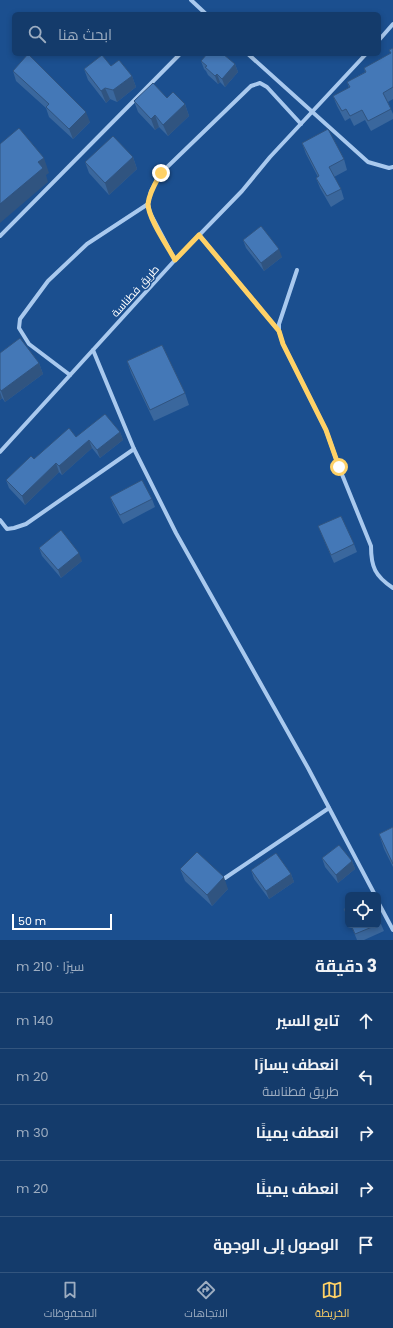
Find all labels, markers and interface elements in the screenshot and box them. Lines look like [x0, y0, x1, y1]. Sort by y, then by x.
search box [12, 12, 381, 56]
icon: search [26, 23, 48, 45]
text: ابحث هنا [58, 24, 112, 45]
route end [152, 164, 170, 182]
street label: طريق فطناسة [107, 262, 163, 320]
route start [330, 458, 348, 476]
map controls [345, 892, 381, 928]
button: locate [345, 892, 381, 928]
scale bar [12, 912, 112, 931]
text: 50 m [18, 913, 46, 929]
text: 3 دقيقة [315, 954, 377, 978]
text: سيرًا · 210 m [16, 957, 84, 976]
text: تابع السير [276, 1010, 339, 1031]
icon: ahead [355, 1010, 377, 1032]
text: 140 m [16, 1011, 53, 1030]
text: انعطف يسارًا [254, 1054, 339, 1075]
icon: left [355, 1066, 377, 1088]
text: 20 m [16, 1067, 49, 1086]
text: طريق فطناسة [262, 1082, 339, 1101]
text: انعطف يمينًا [256, 1122, 339, 1143]
icon: right [355, 1122, 377, 1144]
text: 30 m [16, 1123, 49, 1142]
text: انعطف يمينًا [256, 1178, 339, 1199]
icon: right [355, 1178, 377, 1200]
text: 20 m [16, 1179, 49, 1198]
text: الوصول إلى الوجهة [213, 1234, 339, 1255]
icon: arrive [355, 1234, 377, 1256]
tab: المحفوظات [44, 1279, 97, 1323]
tab: الاتجاهات [184, 1279, 228, 1323]
tab: الخريطة [315, 1279, 349, 1323]

